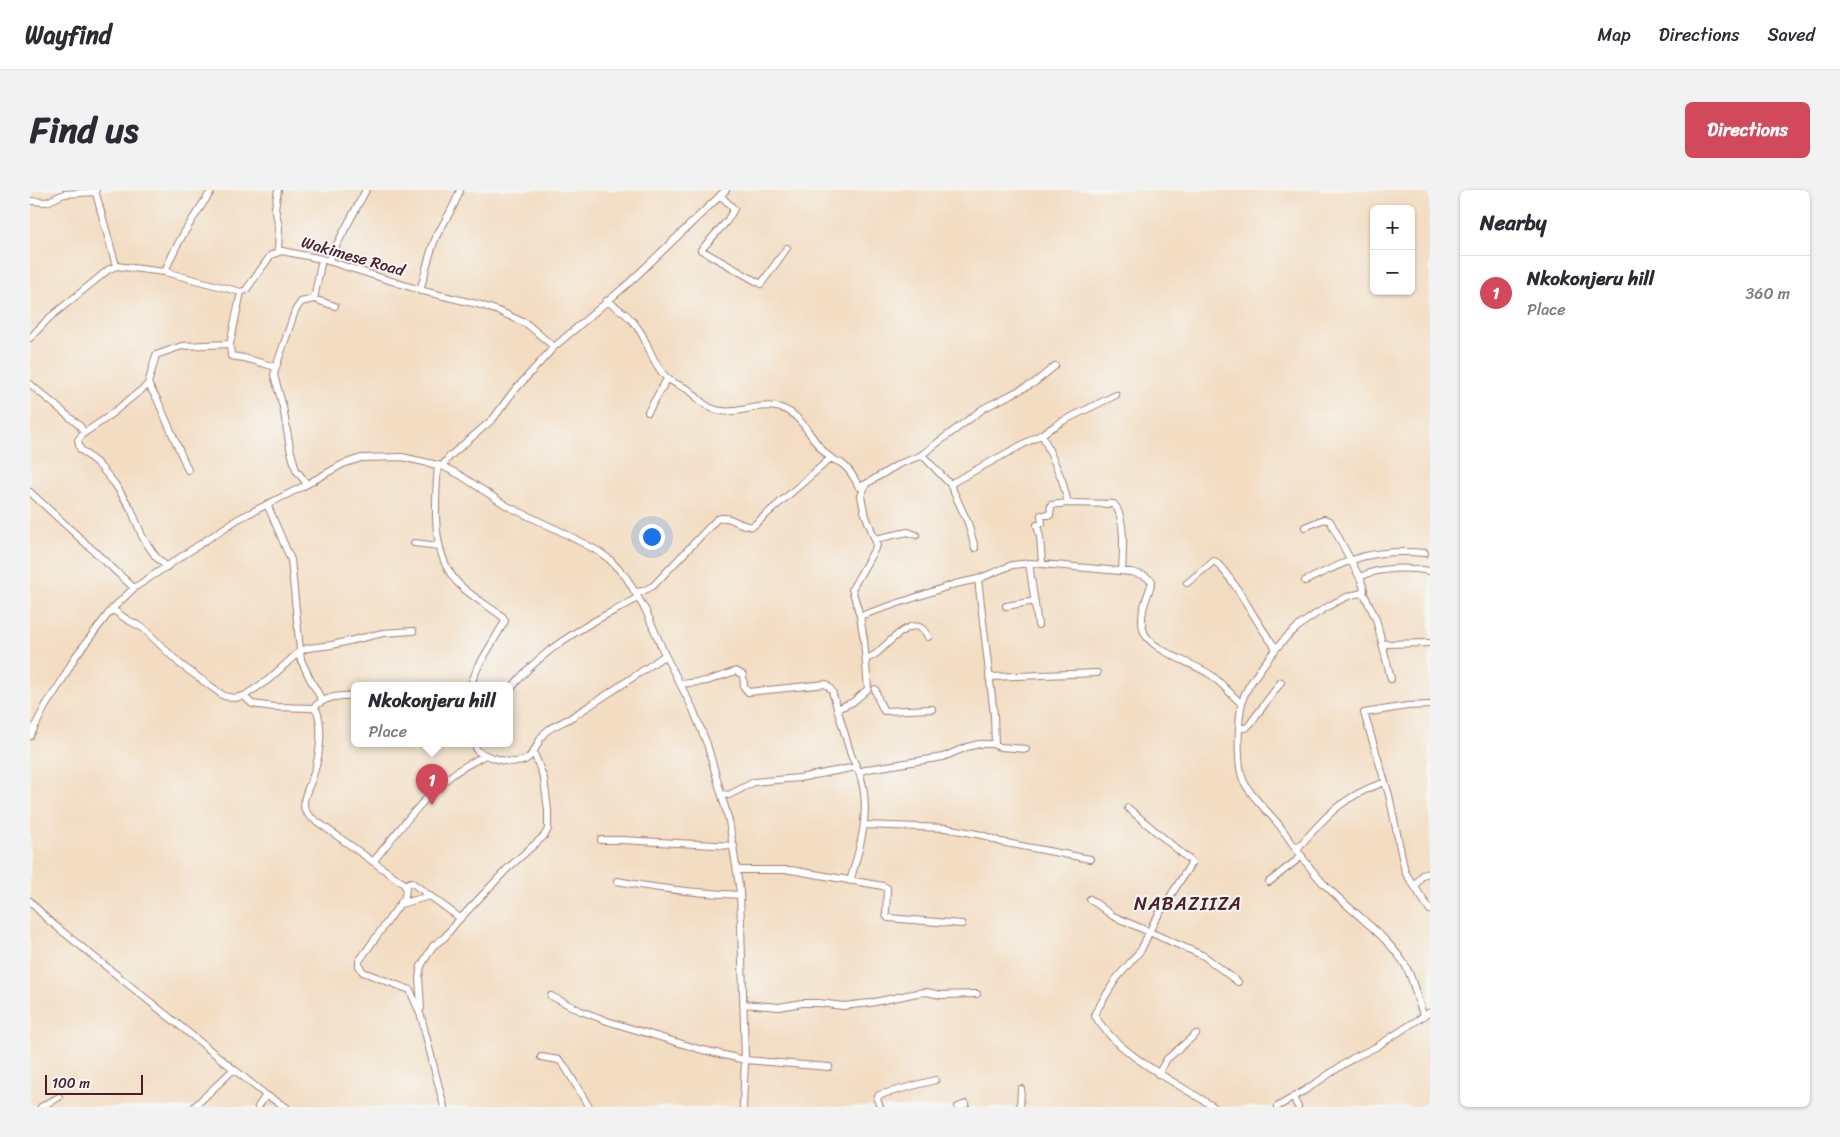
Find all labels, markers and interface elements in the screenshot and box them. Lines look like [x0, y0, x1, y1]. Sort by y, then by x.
text: Wayfind [25, 14, 111, 56]
text: Map [1598, 19, 1631, 51]
text: Directions [1659, 19, 1740, 51]
text: Saved [1768, 19, 1815, 51]
text: Find us [30, 99, 138, 161]
button: Directions [1685, 102, 1810, 158]
text: Nearby [1480, 204, 1546, 242]
map controls [1370, 205, 1415, 295]
button: + [1370, 205, 1415, 250]
street label: Wakimese Road [298, 227, 410, 285]
button: − [1370, 250, 1415, 295]
text: Nkokonjeru hill [1527, 262, 1654, 295]
text: 1 [1493, 279, 1499, 308]
text: 360 m [1746, 279, 1790, 308]
text: Place [1527, 295, 1566, 324]
your location [639, 524, 665, 550]
popup [351, 682, 513, 747]
text: Nkokonjeru hill [368, 684, 496, 717]
text: Place [368, 717, 407, 746]
pin: 1 [416, 764, 448, 805]
district label: NABAZIIZA [1134, 887, 1242, 920]
text: 100 m [52, 1071, 90, 1096]
scale bar [45, 1072, 142, 1095]

